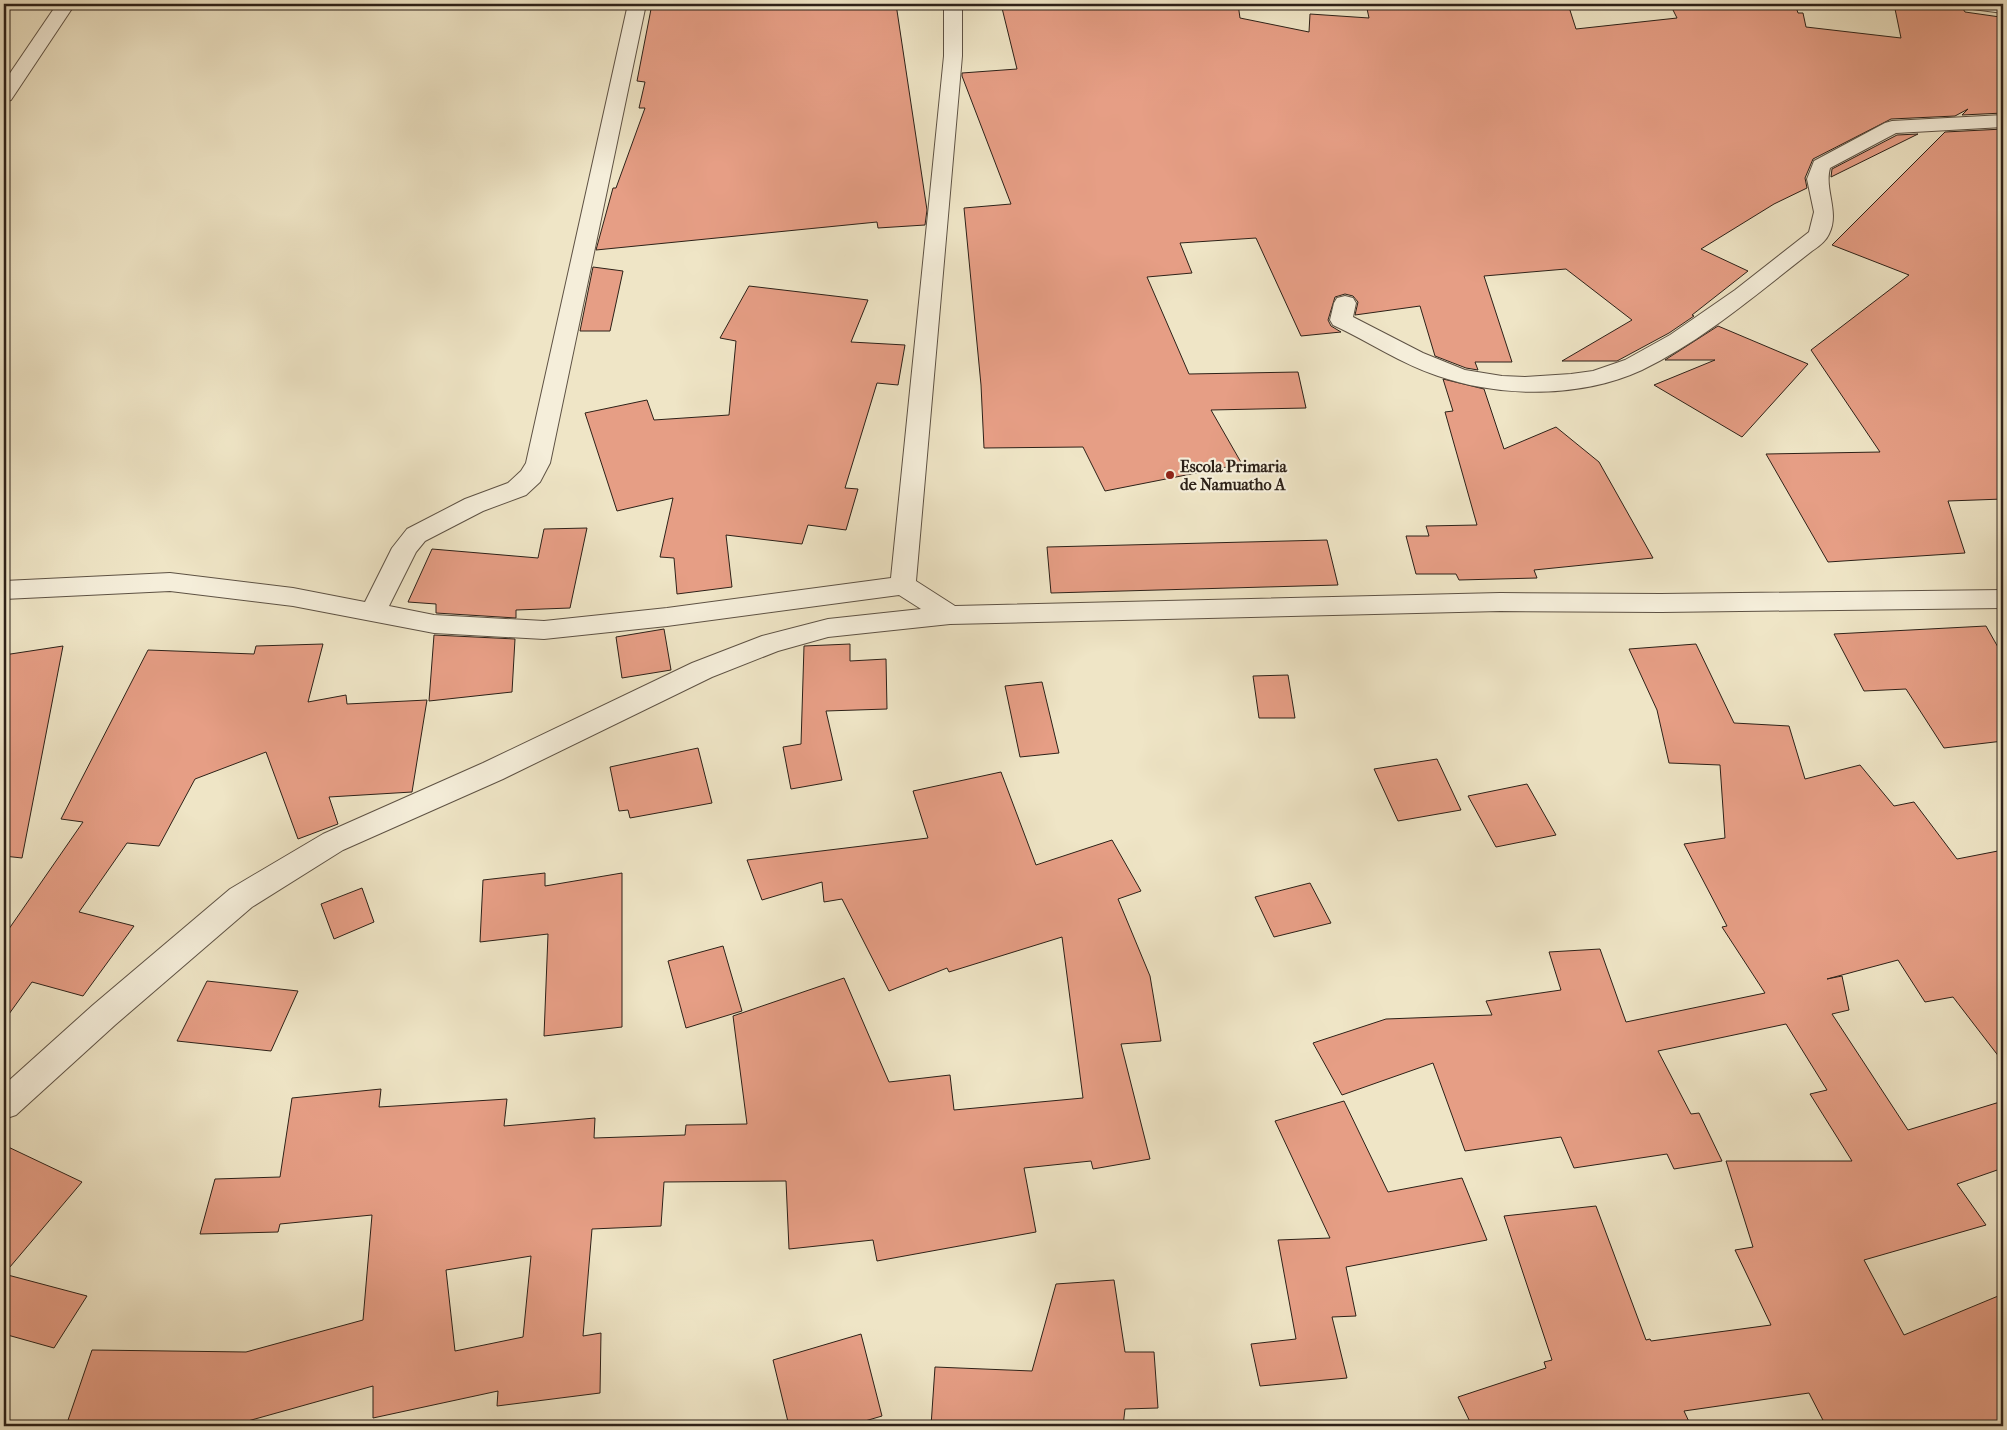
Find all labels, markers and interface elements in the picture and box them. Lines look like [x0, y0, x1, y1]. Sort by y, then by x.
place label: Escola Primaria de Namuatho A [1180, 457, 1287, 494]
marker: Escola Primaria de Namuatho A [1164, 469, 1176, 481]

